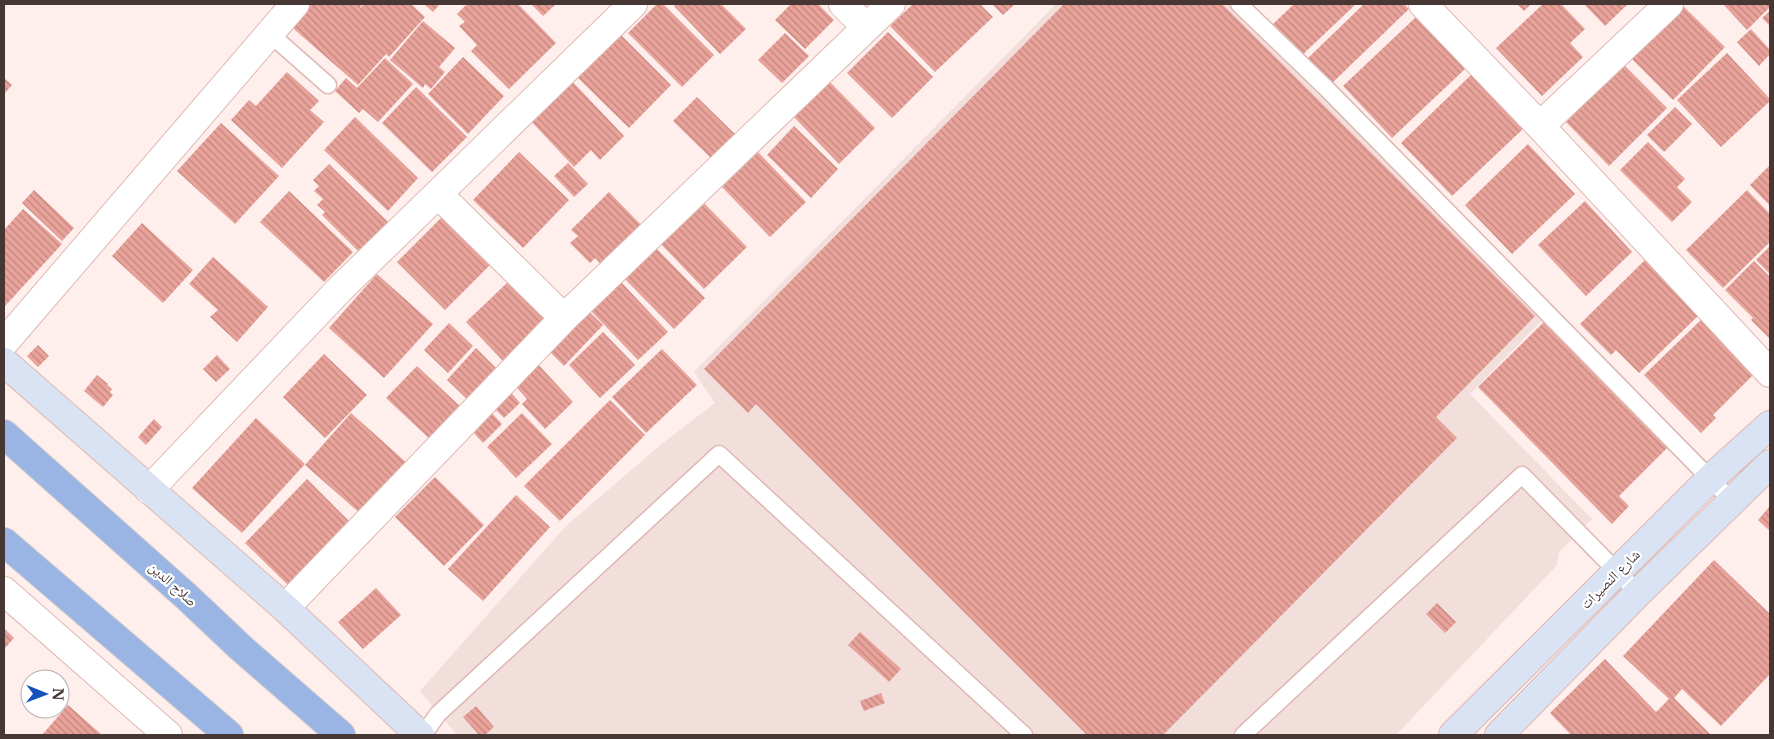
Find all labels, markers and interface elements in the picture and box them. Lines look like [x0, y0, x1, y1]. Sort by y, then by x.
street label: شارع النصيرات [1577, 546, 1644, 613]
street label: صلاح الدين [145, 558, 201, 611]
north arrow [20, 669, 70, 719]
text: N [49, 687, 67, 701]

